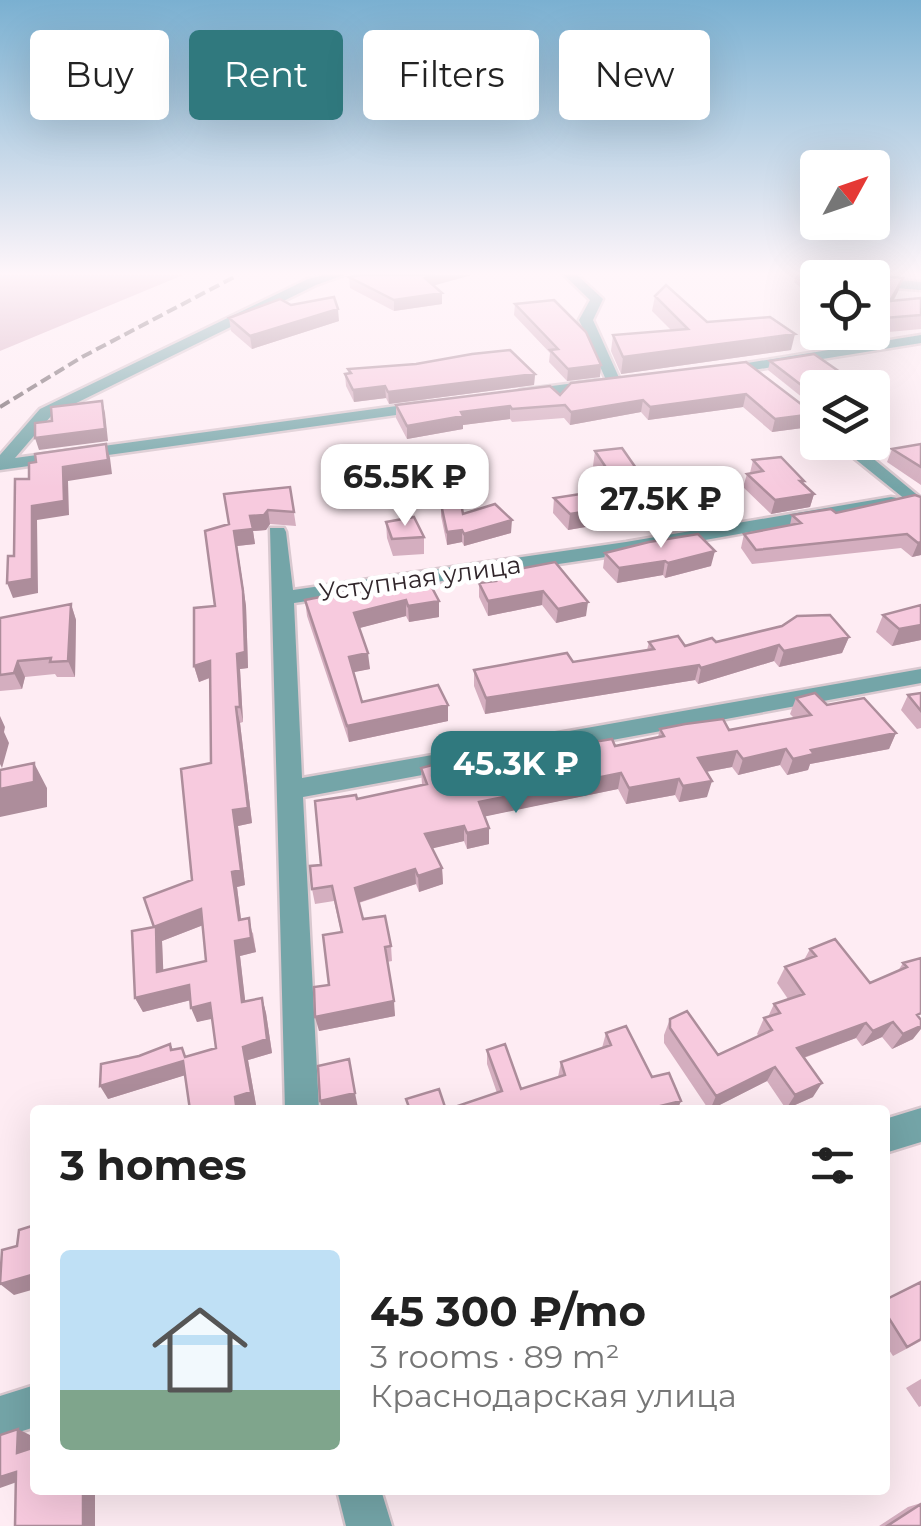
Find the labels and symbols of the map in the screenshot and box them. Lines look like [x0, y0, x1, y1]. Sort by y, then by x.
north arrow [800, 150, 890, 240]
pin: 65.5K ₽ [313, 444, 497, 529]
pin: 27.5K ₽ [569, 466, 753, 551]
street label: Уступная улица [317, 549, 523, 607]
pin: 45.3K ₽ [424, 731, 608, 816]

